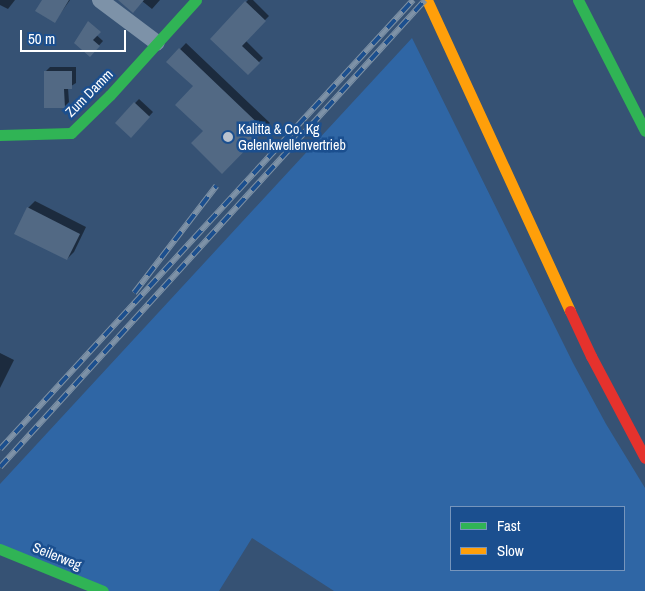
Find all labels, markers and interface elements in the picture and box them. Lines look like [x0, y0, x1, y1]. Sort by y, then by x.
scale bar [22, 20, 129, 52]
text: 50 m [28, 28, 55, 49]
street label: Zum Damm [62, 66, 116, 120]
place label: Kalitta & Co. Kg Gelenkwellenvertrieb [238, 121, 346, 154]
marker: Kalitta & Co. Kg Gelenkwellenvertrieb [222, 131, 234, 143]
legend [450, 506, 625, 571]
text: Fast [497, 515, 520, 536]
street label: Seilerweg [30, 539, 84, 573]
text: Slow [497, 540, 524, 561]

